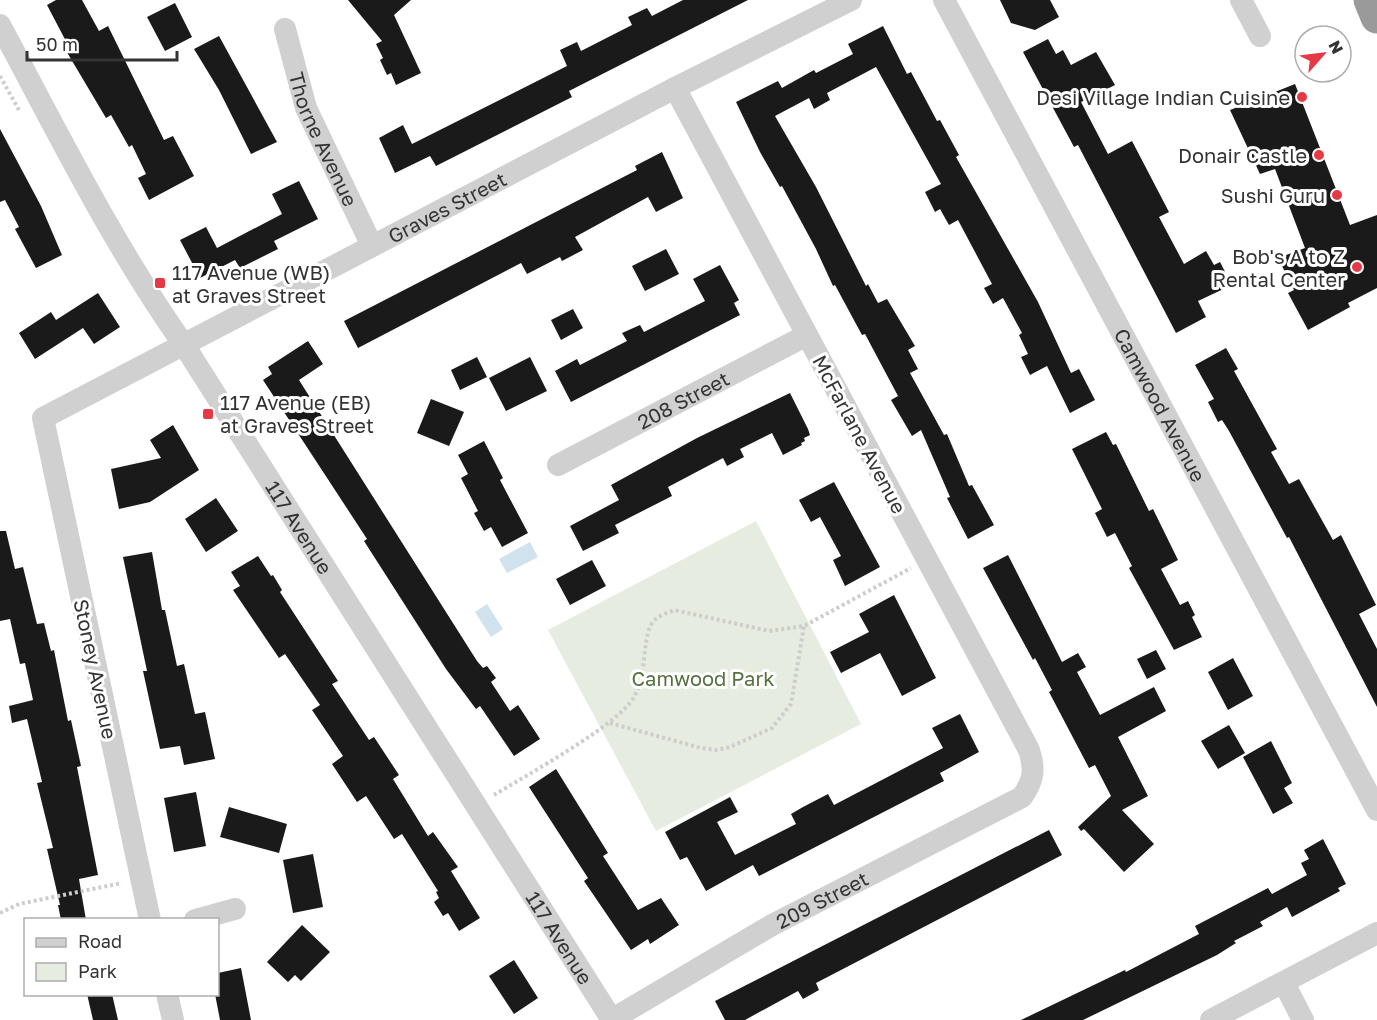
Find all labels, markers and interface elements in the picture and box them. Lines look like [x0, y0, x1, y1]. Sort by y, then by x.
scale bar [27, 24, 177, 62]
north arrow [1293, 24, 1353, 84]
text: 50 m [36, 33, 78, 55]
text: N [1325, 37, 1348, 57]
street label: Thorne Avenue [285, 69, 363, 210]
place label: Desi Village Indian Cuisine [1036, 85, 1290, 109]
marker: Desi Village Indian Cuisine [1295, 90, 1309, 104]
place label: Donair Castle [1178, 143, 1307, 167]
marker: Donair Castle [1312, 148, 1326, 162]
street label: Graves Street [384, 166, 510, 248]
place label: Sushi Guru [1221, 183, 1325, 207]
marker: Sushi Guru [1330, 188, 1344, 202]
place label: Bob's A to Z Rental Center [1213, 244, 1345, 291]
place label: 117 Avenue (WB) at Graves Street [172, 260, 330, 307]
marker: Bob's A to Z Rental Center [1350, 260, 1364, 274]
marker: 117 Avenue (WB) at Graves Street [153, 276, 167, 290]
street label: Camwood Avenue [1110, 324, 1211, 486]
street label: McFarlane Avenue [808, 351, 912, 517]
street label: 208 Street [633, 366, 733, 434]
place label: 117 Avenue (EB) at Graves Street [220, 390, 374, 437]
marker: 117 Avenue (EB) at Graves Street [201, 407, 215, 421]
street label: 117 Avenue [261, 476, 338, 578]
street label: Stoney Avenue [69, 597, 123, 741]
park label: Camwood Park [632, 666, 775, 690]
street label: 209 Street [772, 866, 872, 933]
street label: 117 Avenue [521, 886, 598, 989]
legend [24, 918, 219, 996]
text: Road [78, 930, 122, 952]
text: Park [78, 960, 117, 982]

